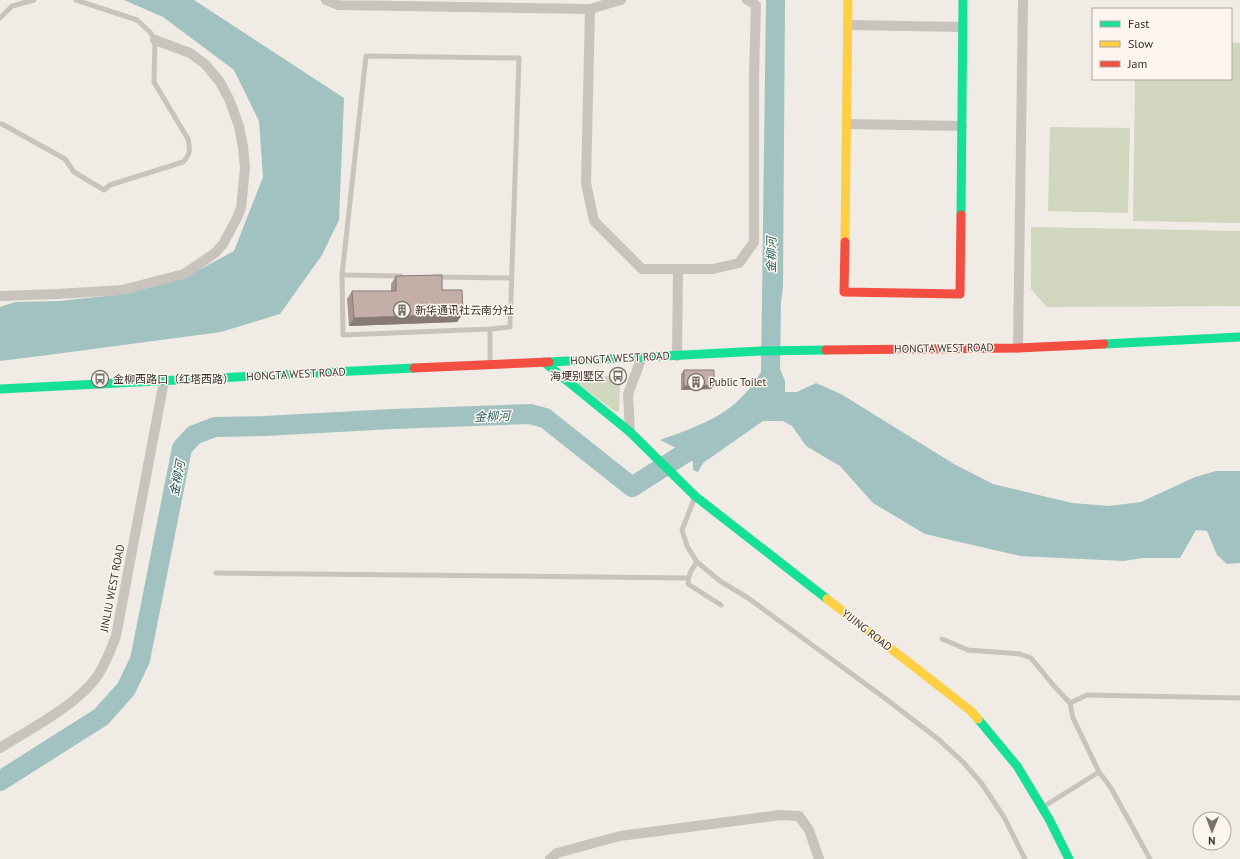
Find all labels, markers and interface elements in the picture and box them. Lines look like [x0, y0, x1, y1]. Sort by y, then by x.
legend [1092, 8, 1232, 80]
text: Fast [1128, 16, 1149, 31]
text: Slow [1128, 36, 1153, 51]
text: Jam [1127, 56, 1147, 71]
water label: 金柳河 [763, 235, 779, 273]
building icon: 新华通讯社云南分社 [392, 300, 412, 320]
place label: 新华通讯社云南分社 [415, 303, 514, 317]
street label: HONGTA WEST ROAD [894, 340, 994, 356]
street label: HONGTA WEST ROAD [570, 348, 670, 368]
street label: HONGTA WEST ROAD [246, 364, 346, 384]
bus stop icon: 海埂别墅区 [608, 366, 628, 386]
bus stop icon: 金柳西路口（红塔西路） [90, 369, 110, 389]
place label: 海埂别墅区 [550, 369, 605, 383]
place label: 金柳西路口（红塔西路） [113, 372, 234, 386]
building icon: Public Toilet [686, 372, 706, 392]
place label: Public Toilet [709, 375, 766, 389]
water label: 金柳河 [474, 408, 512, 424]
water label: 金柳河 [166, 457, 188, 497]
street label: JINLIU WEST ROAD [96, 543, 127, 634]
street label: YIJING ROAD [839, 606, 895, 654]
north arrow [1192, 811, 1232, 851]
text: N [1208, 834, 1216, 848]

